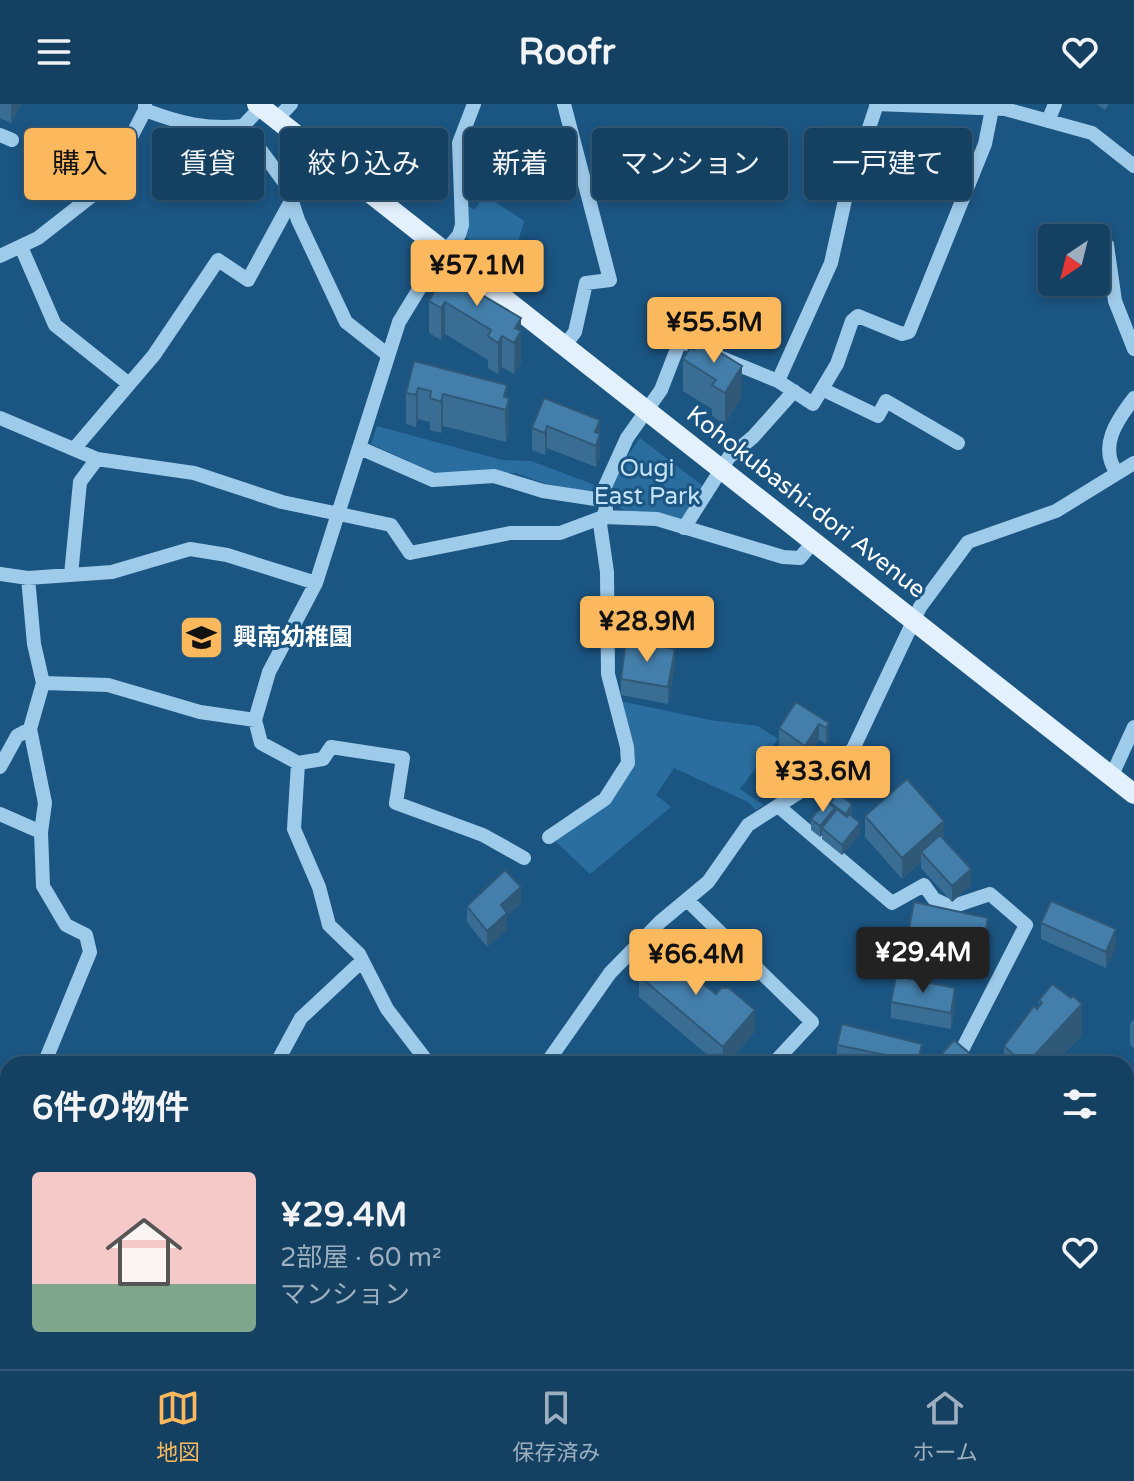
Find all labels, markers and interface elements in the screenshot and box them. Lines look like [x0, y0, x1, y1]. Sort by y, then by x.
icon: menu [32, 30, 76, 74]
icon: heart [1058, 30, 1102, 74]
text: Roofr [519, 31, 615, 74]
chip: 購入 [24, 128, 136, 200]
chip: 賃貸 [152, 128, 264, 200]
chip: 絞り込み [280, 128, 448, 200]
chip: 新着 [464, 128, 576, 200]
chip: マンション [592, 128, 788, 200]
chip: 一戸建て [804, 128, 972, 200]
north arrow [1038, 224, 1110, 296]
map controls [1038, 224, 1110, 296]
pin: ¥57.1M [412, 240, 542, 308]
text: ¥57.1M [429, 250, 525, 281]
pin: ¥55.5M [649, 297, 779, 365]
text: ¥55.5M [665, 307, 763, 338]
street label: Kohokubashi-dori Avenue [681, 400, 931, 604]
park label: Ougi East Park [594, 454, 700, 511]
pin: ¥28.9M [582, 596, 712, 664]
text: ¥28.9M [598, 606, 696, 637]
school or university icon: 興南幼稚園 [178, 613, 226, 661]
place label: 興南幼稚園 [233, 623, 353, 652]
pin: ¥33.6M [758, 746, 888, 814]
text: ¥33.6M [774, 756, 872, 787]
pin: ¥29.4M [858, 927, 988, 995]
pin: ¥66.4M [631, 929, 761, 997]
text: ¥29.4M [874, 937, 972, 968]
text: ¥66.4M [647, 939, 745, 970]
icon: filters [1058, 1082, 1102, 1126]
text: 6件の物件 [32, 1088, 189, 1129]
text: ¥29.4M [280, 1195, 407, 1236]
icon: home [96, 1204, 192, 1300]
icon: heart [1058, 1230, 1102, 1274]
text: 2部屋 · 60 m² [280, 1242, 442, 1273]
text: マンション [280, 1279, 410, 1310]
tab: 地図 [156, 1386, 200, 1466]
tab: 保存済み [512, 1386, 600, 1466]
tab: ホーム [913, 1386, 978, 1466]

